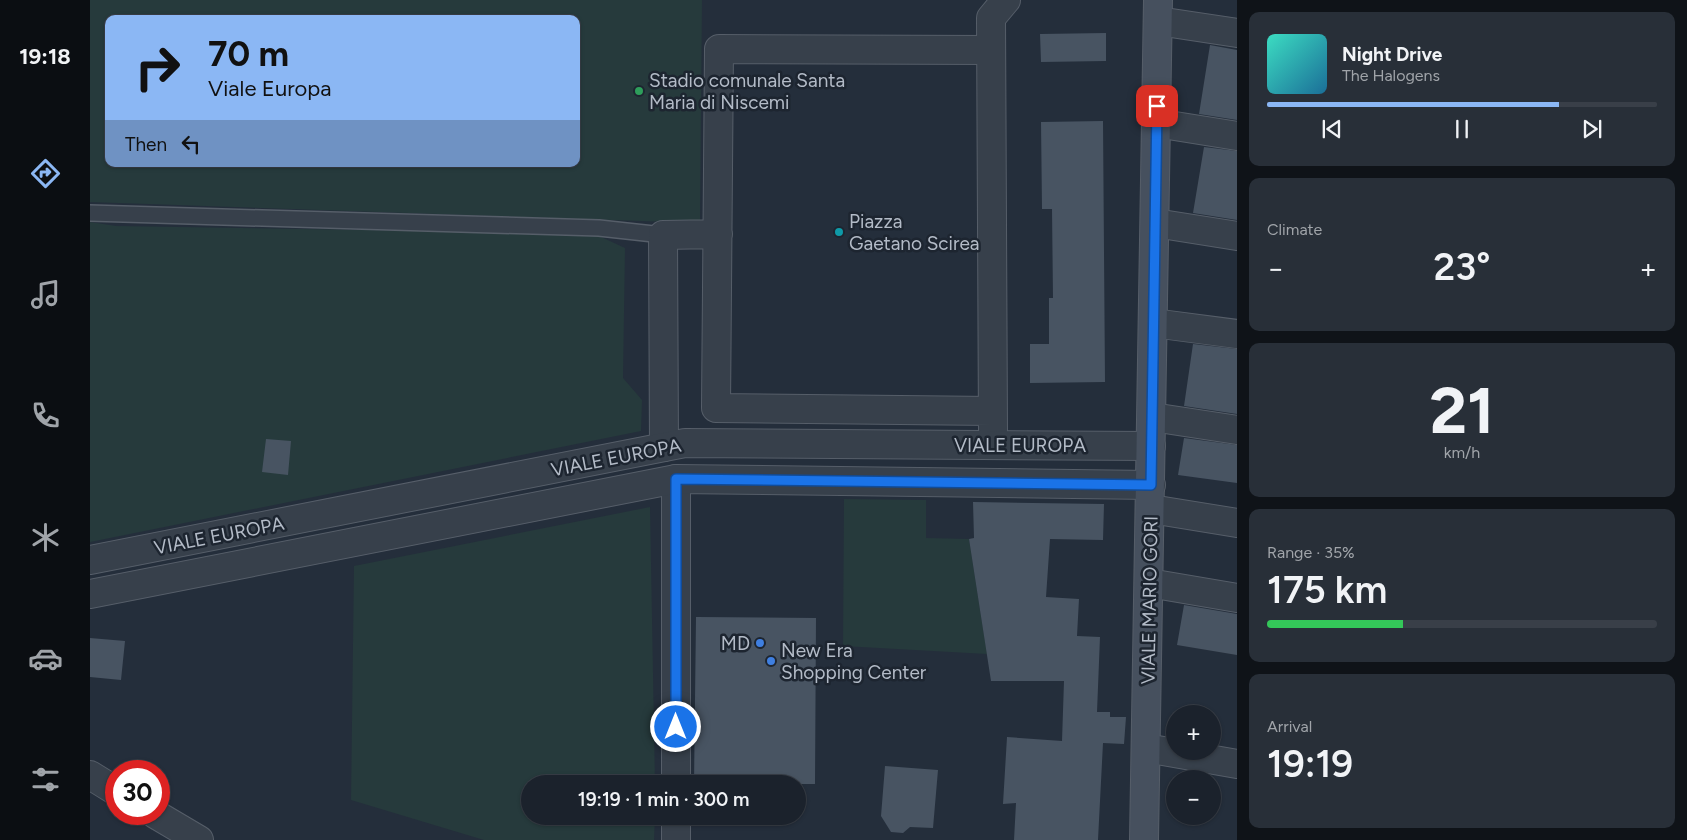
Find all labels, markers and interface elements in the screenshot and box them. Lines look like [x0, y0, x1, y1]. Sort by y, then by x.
text: 70 m [208, 33, 289, 75]
icon: right [125, 35, 190, 100]
text: 19:18 [19, 43, 71, 70]
text: Night Drive [1342, 43, 1442, 66]
text: The Halogens [1342, 66, 1440, 85]
place label: Stadio comunale Santa Maria di Niscemi [649, 69, 845, 114]
text: Viale Europa [208, 75, 332, 102]
marker: Stadio comunale Santa Maria di Niscemi [633, 85, 645, 97]
pin [1136, 85, 1178, 127]
icon: arrive [1143, 92, 1171, 120]
icon: previous [1318, 115, 1346, 143]
icon: pause [1448, 115, 1476, 143]
icon: next [1578, 115, 1606, 143]
icon: left [177, 130, 205, 158]
text: Then [125, 133, 167, 156]
icon: directions [28, 156, 63, 191]
place label: Piazza Gaetano Scirea [849, 210, 979, 255]
text: Climate [1267, 220, 1322, 239]
marker: Piazza Gaetano Scirea [833, 226, 845, 238]
text: 23° [1434, 244, 1490, 290]
text: − [1267, 251, 1284, 285]
text: + [1640, 251, 1657, 285]
icon: music [28, 277, 63, 312]
text: 21 [1429, 371, 1495, 449]
icon: phone [28, 398, 63, 433]
street label: VIALE EUROPA [549, 434, 683, 481]
street label: VIALE EUROPA [954, 434, 1086, 457]
text: km/h [1444, 443, 1480, 462]
street label: VIALE EUROPA [152, 512, 286, 559]
street label: VIALE MARIO GORI [1137, 515, 1162, 685]
icon: climate [28, 520, 63, 555]
text: Range · 35% [1267, 543, 1355, 562]
text: 175 km [1267, 567, 1387, 613]
place label: MD [721, 632, 750, 655]
marker: MD [754, 637, 766, 649]
place label: New Era Shopping Center [781, 639, 927, 684]
icon: car [28, 641, 63, 676]
marker: New Era Shopping Center [765, 655, 777, 667]
position arrow [649, 700, 701, 752]
map controls [1166, 705, 1221, 825]
button: + [1166, 705, 1221, 760]
text: Arrival [1267, 717, 1312, 736]
text: 19:19 [1267, 741, 1353, 787]
speed limit sign: 30 [105, 760, 170, 825]
icon: filters [28, 762, 63, 797]
button: − [1166, 770, 1221, 825]
text: 19:19 · 1 min · 300 m [578, 788, 749, 811]

